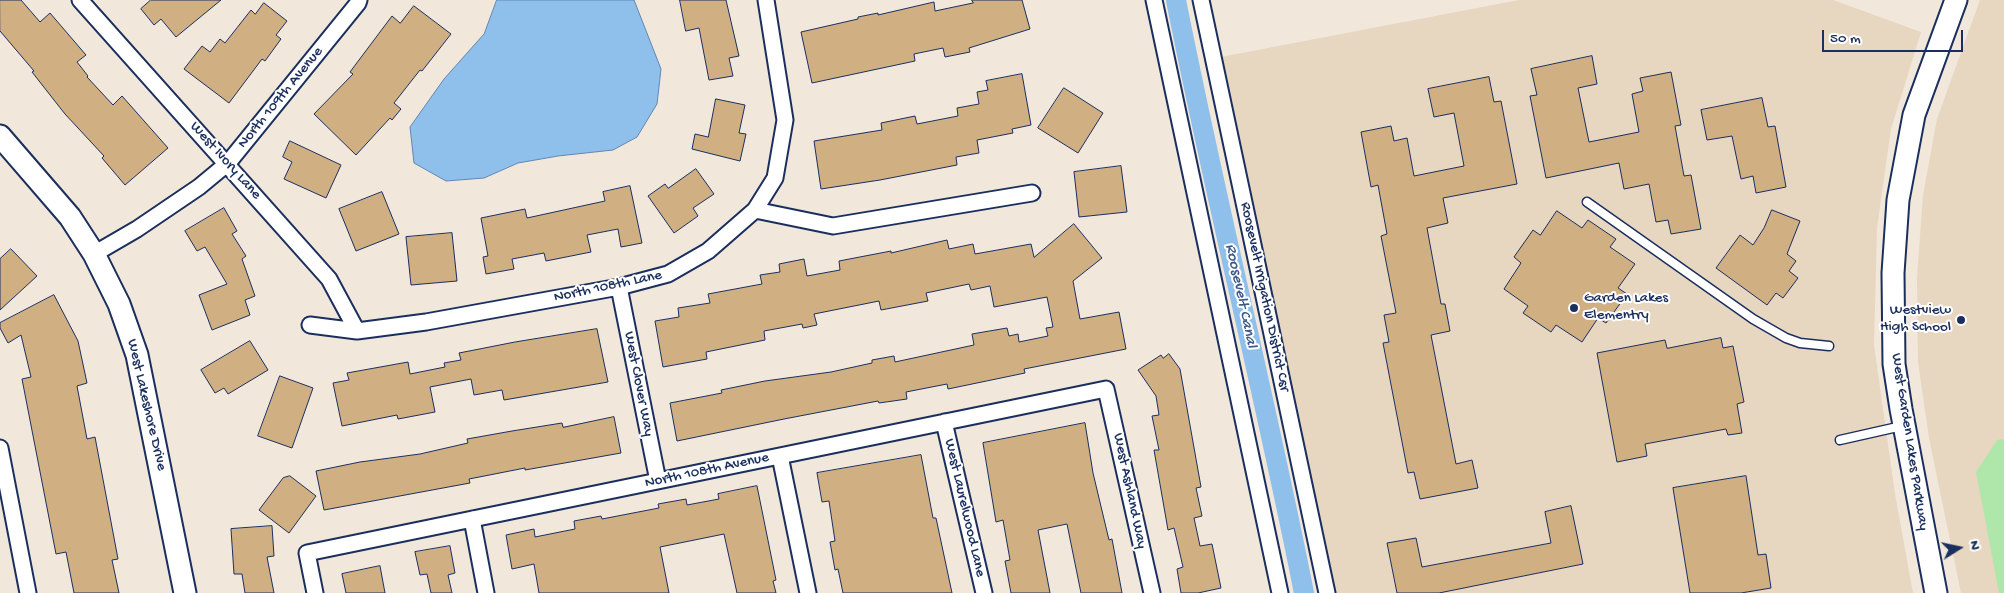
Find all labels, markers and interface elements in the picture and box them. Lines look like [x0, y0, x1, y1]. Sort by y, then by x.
scale bar [1824, 20, 1965, 52]
text: 50 m [1830, 30, 1861, 48]
street label: North 109th Avenue [234, 44, 328, 152]
street label: West Ivory Lane [185, 118, 265, 204]
street label: Roosevelt Irrigation District Csr [1235, 201, 1293, 393]
water label: Roosevelt Canal [1220, 242, 1260, 350]
street label: North 108th Lane [552, 267, 664, 307]
place label: Garden Lakes Elementry [1584, 290, 1668, 325]
marker: Garden Lakes Elementry [1568, 302, 1580, 314]
place label: Westview High School [1880, 302, 1951, 337]
marker: Westview High School [1955, 314, 1967, 326]
street label: West Clover Way [619, 330, 657, 438]
street label: West Lakeshore Drive [122, 337, 170, 473]
street label: West Garden Lakes Parkway [1886, 352, 1932, 532]
street label: West Ashland Way [1108, 432, 1150, 550]
street label: West Laurelwood Lane [939, 437, 989, 579]
street label: North 108th Avenue [643, 449, 771, 493]
north arrow [1934, 523, 1984, 573]
text: N [1965, 539, 1983, 551]

